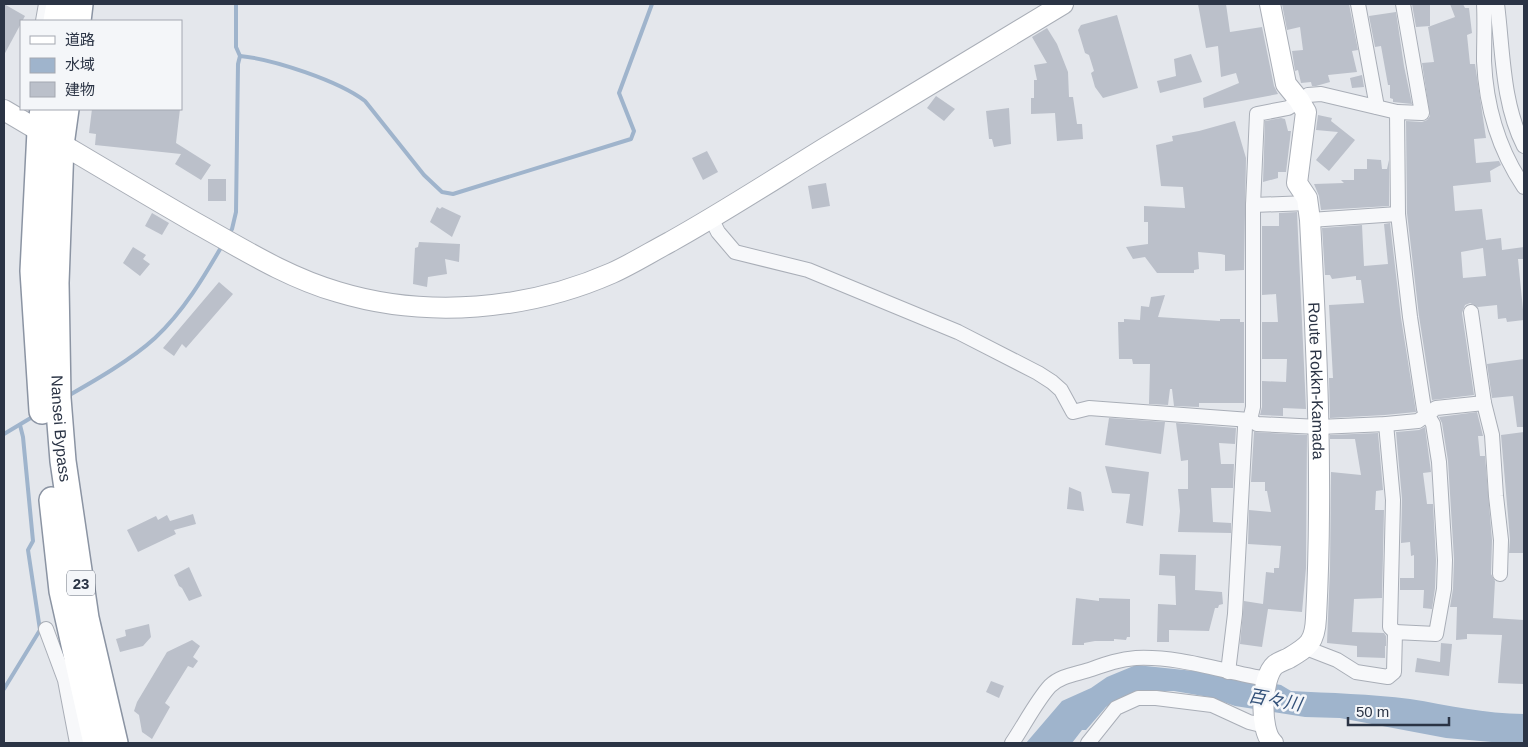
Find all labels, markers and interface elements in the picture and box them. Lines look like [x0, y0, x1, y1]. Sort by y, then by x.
legend [20, 20, 182, 110]
text: 道路 [65, 31, 95, 48]
text: 水域 [65, 56, 95, 73]
text: 建物 [65, 81, 95, 98]
street label: Route Rokkn-Kamada [1306, 302, 1327, 460]
street label: Nansei Bypass [49, 375, 74, 483]
road number: 23 [67, 570, 95, 596]
water label: 百々川 [1247, 685, 1305, 715]
scale bar [1348, 694, 1449, 726]
text: 50 m [1356, 703, 1389, 720]

